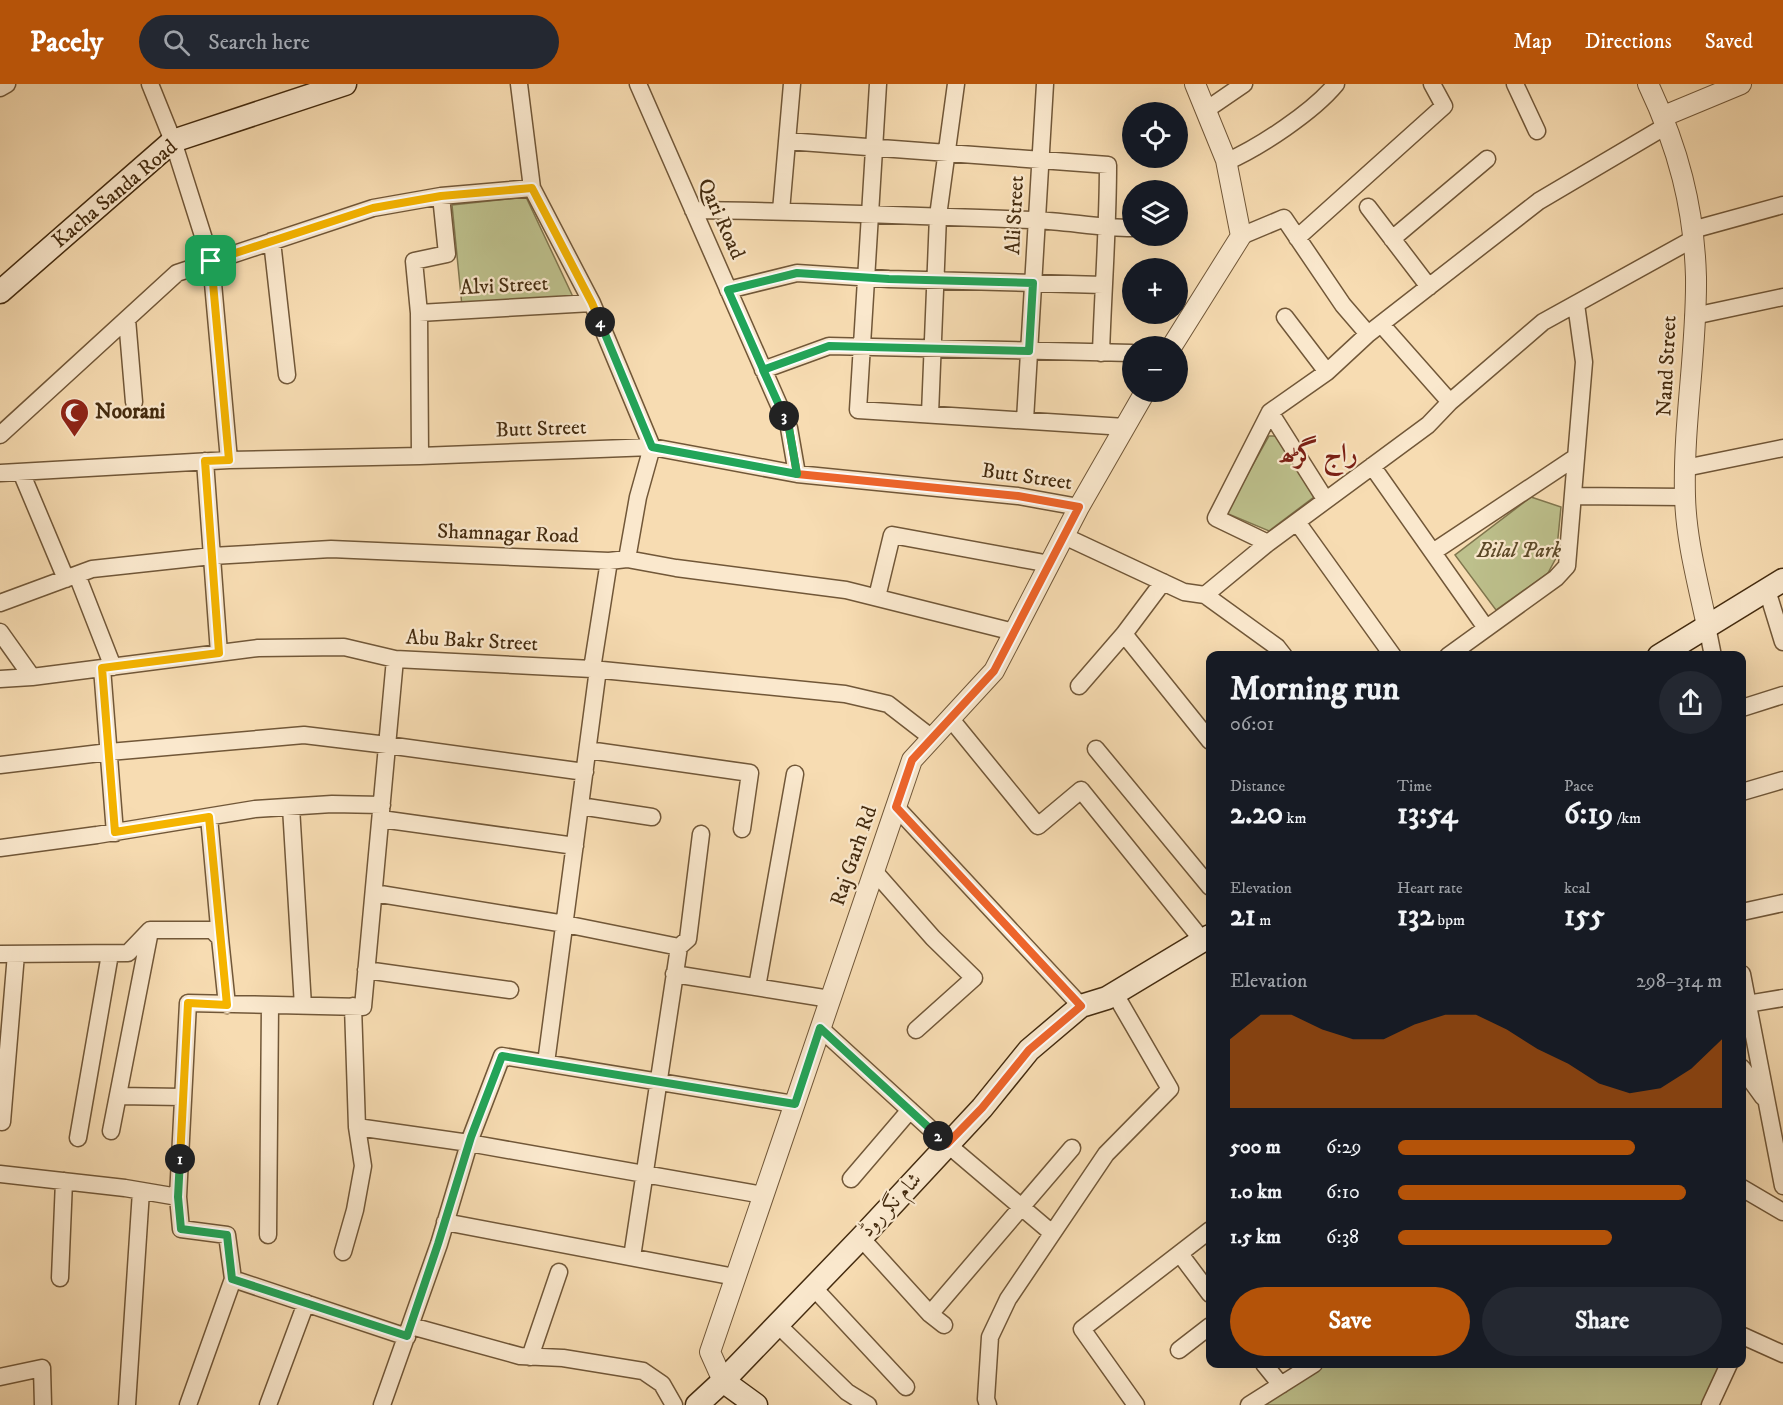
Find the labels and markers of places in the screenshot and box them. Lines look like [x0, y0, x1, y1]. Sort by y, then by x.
pin [185, 235, 236, 286]
pin: 4 [585, 307, 615, 337]
mosque icon: Noorani [58, 396, 90, 438]
place label: Noorani [95, 399, 166, 425]
pin: 3 [769, 401, 799, 431]
pin: 2 [923, 1121, 953, 1151]
pin: 1 [165, 1144, 195, 1174]

